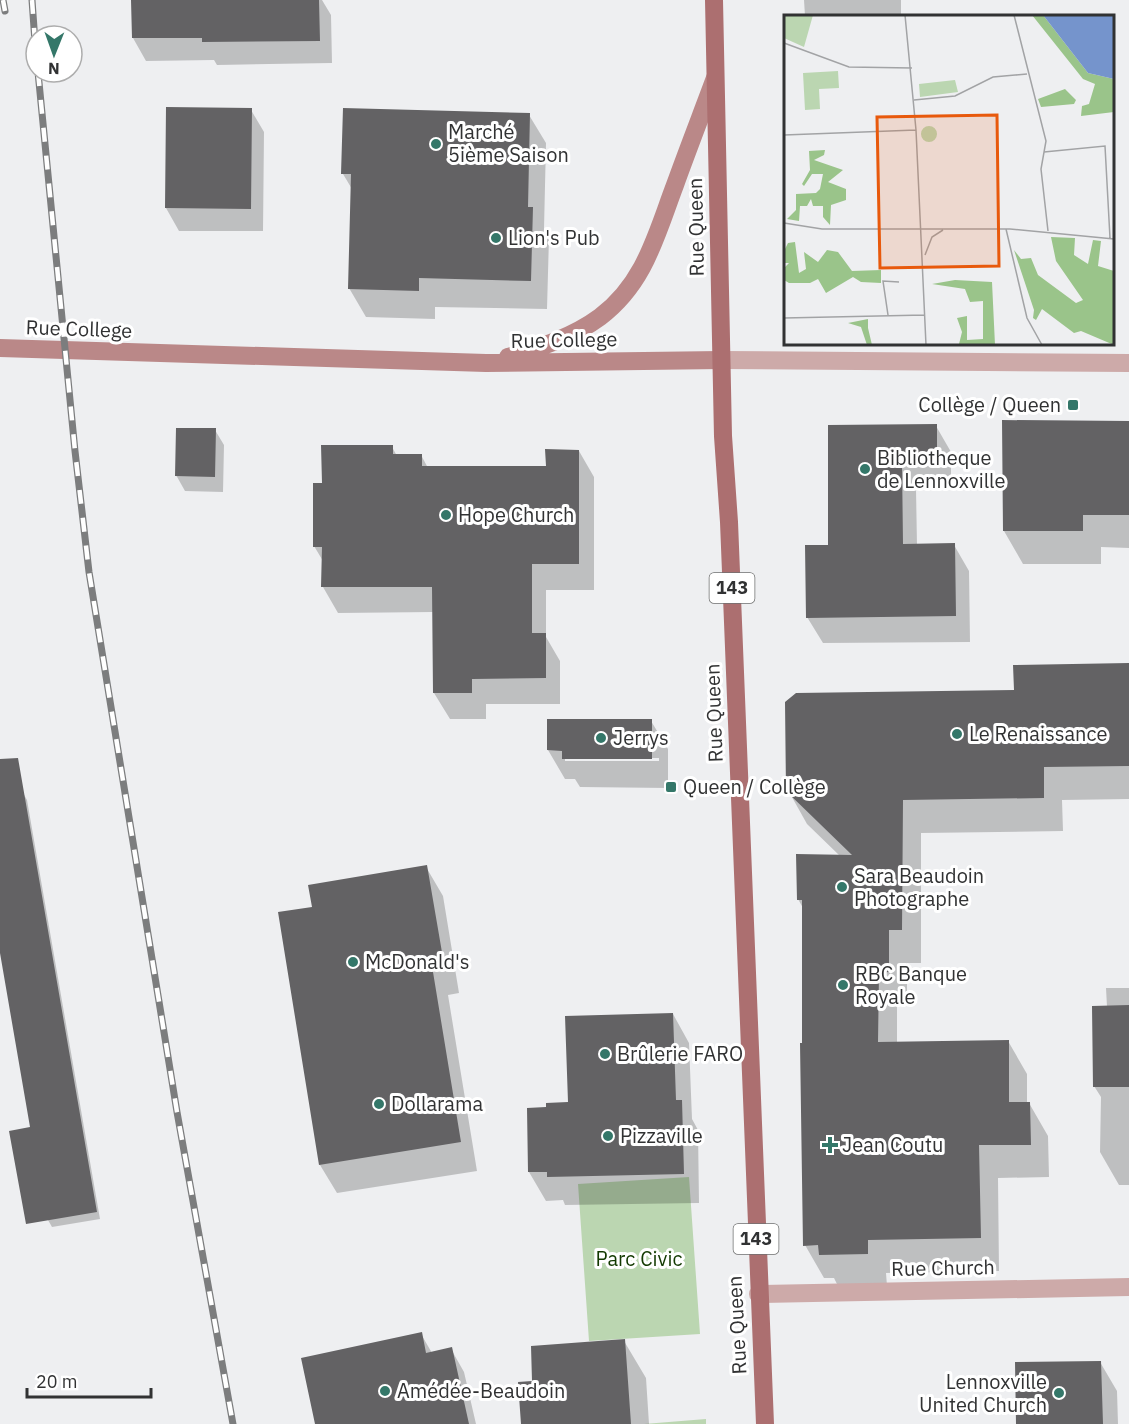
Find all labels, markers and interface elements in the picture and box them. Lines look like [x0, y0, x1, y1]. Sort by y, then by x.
inset map [784, 15, 1114, 345]
north arrow [24, 24, 84, 84]
text: N [48, 59, 60, 79]
place label: Marché 5ième Saison [448, 118, 569, 168]
marker: Marché 5ième Saison [429, 137, 443, 151]
street label: Rue Queen [681, 177, 710, 277]
place label: Lion's Pub [508, 224, 600, 251]
marker: Lion's Pub [489, 231, 503, 245]
street label: Rue College [25, 313, 133, 344]
street label: Rue College [510, 325, 618, 354]
place label: Collège / Queen [918, 391, 1061, 418]
marker: Collège / Queen [1066, 398, 1080, 412]
place label: Bibliotheque de Lennoxville [877, 444, 1006, 494]
marker: Bibliotheque de Lennoxville [858, 462, 872, 476]
place label: Hope Church [458, 501, 574, 528]
marker: Hope Church [439, 508, 453, 522]
road number: 143 [710, 573, 754, 603]
street label: Rue Queen [698, 663, 729, 763]
place label: Le Renaissance [969, 720, 1107, 747]
place label: Jerrys [613, 724, 669, 751]
marker: Le Renaissance [950, 727, 964, 741]
marker: Jerrys [594, 731, 608, 745]
place label: Queen / Collège [683, 773, 826, 800]
marker: Queen / Collège [664, 780, 678, 794]
place label: Sara Beaudoin Photographe [854, 862, 984, 912]
marker: Sara Beaudoin Photographe [835, 880, 849, 894]
place label: McDonald's [365, 948, 470, 975]
marker: McDonald's [346, 955, 360, 969]
place label: RBC Banque Royale [855, 960, 967, 1010]
marker: RBC Banque Royale [836, 978, 850, 992]
place label: Brûlerie FARO [617, 1040, 743, 1067]
marker: Brûlerie FARO [598, 1047, 612, 1061]
place label: Dollarama [391, 1090, 483, 1117]
marker: Dollarama [372, 1097, 386, 1111]
place label: Pizzaville [620, 1122, 703, 1149]
marker: Pizzaville [601, 1129, 615, 1143]
place label: Jean Coutu [842, 1131, 943, 1158]
marker: Jean Coutu [823, 1138, 837, 1152]
road number: 143 [734, 1224, 778, 1254]
park label: Parc Civic [596, 1245, 682, 1272]
street label: Rue Church [891, 1253, 995, 1282]
street label: Rue Queen [720, 1275, 753, 1375]
scale bar [27, 1361, 152, 1399]
place label: Lennoxville United Church [919, 1368, 1047, 1418]
text: 20 m [36, 1370, 78, 1393]
place label: Amédée-Beaudoin [397, 1377, 565, 1404]
marker: Amédée-Beaudoin [378, 1384, 392, 1398]
marker: Lennoxville United Church [1052, 1386, 1066, 1400]

